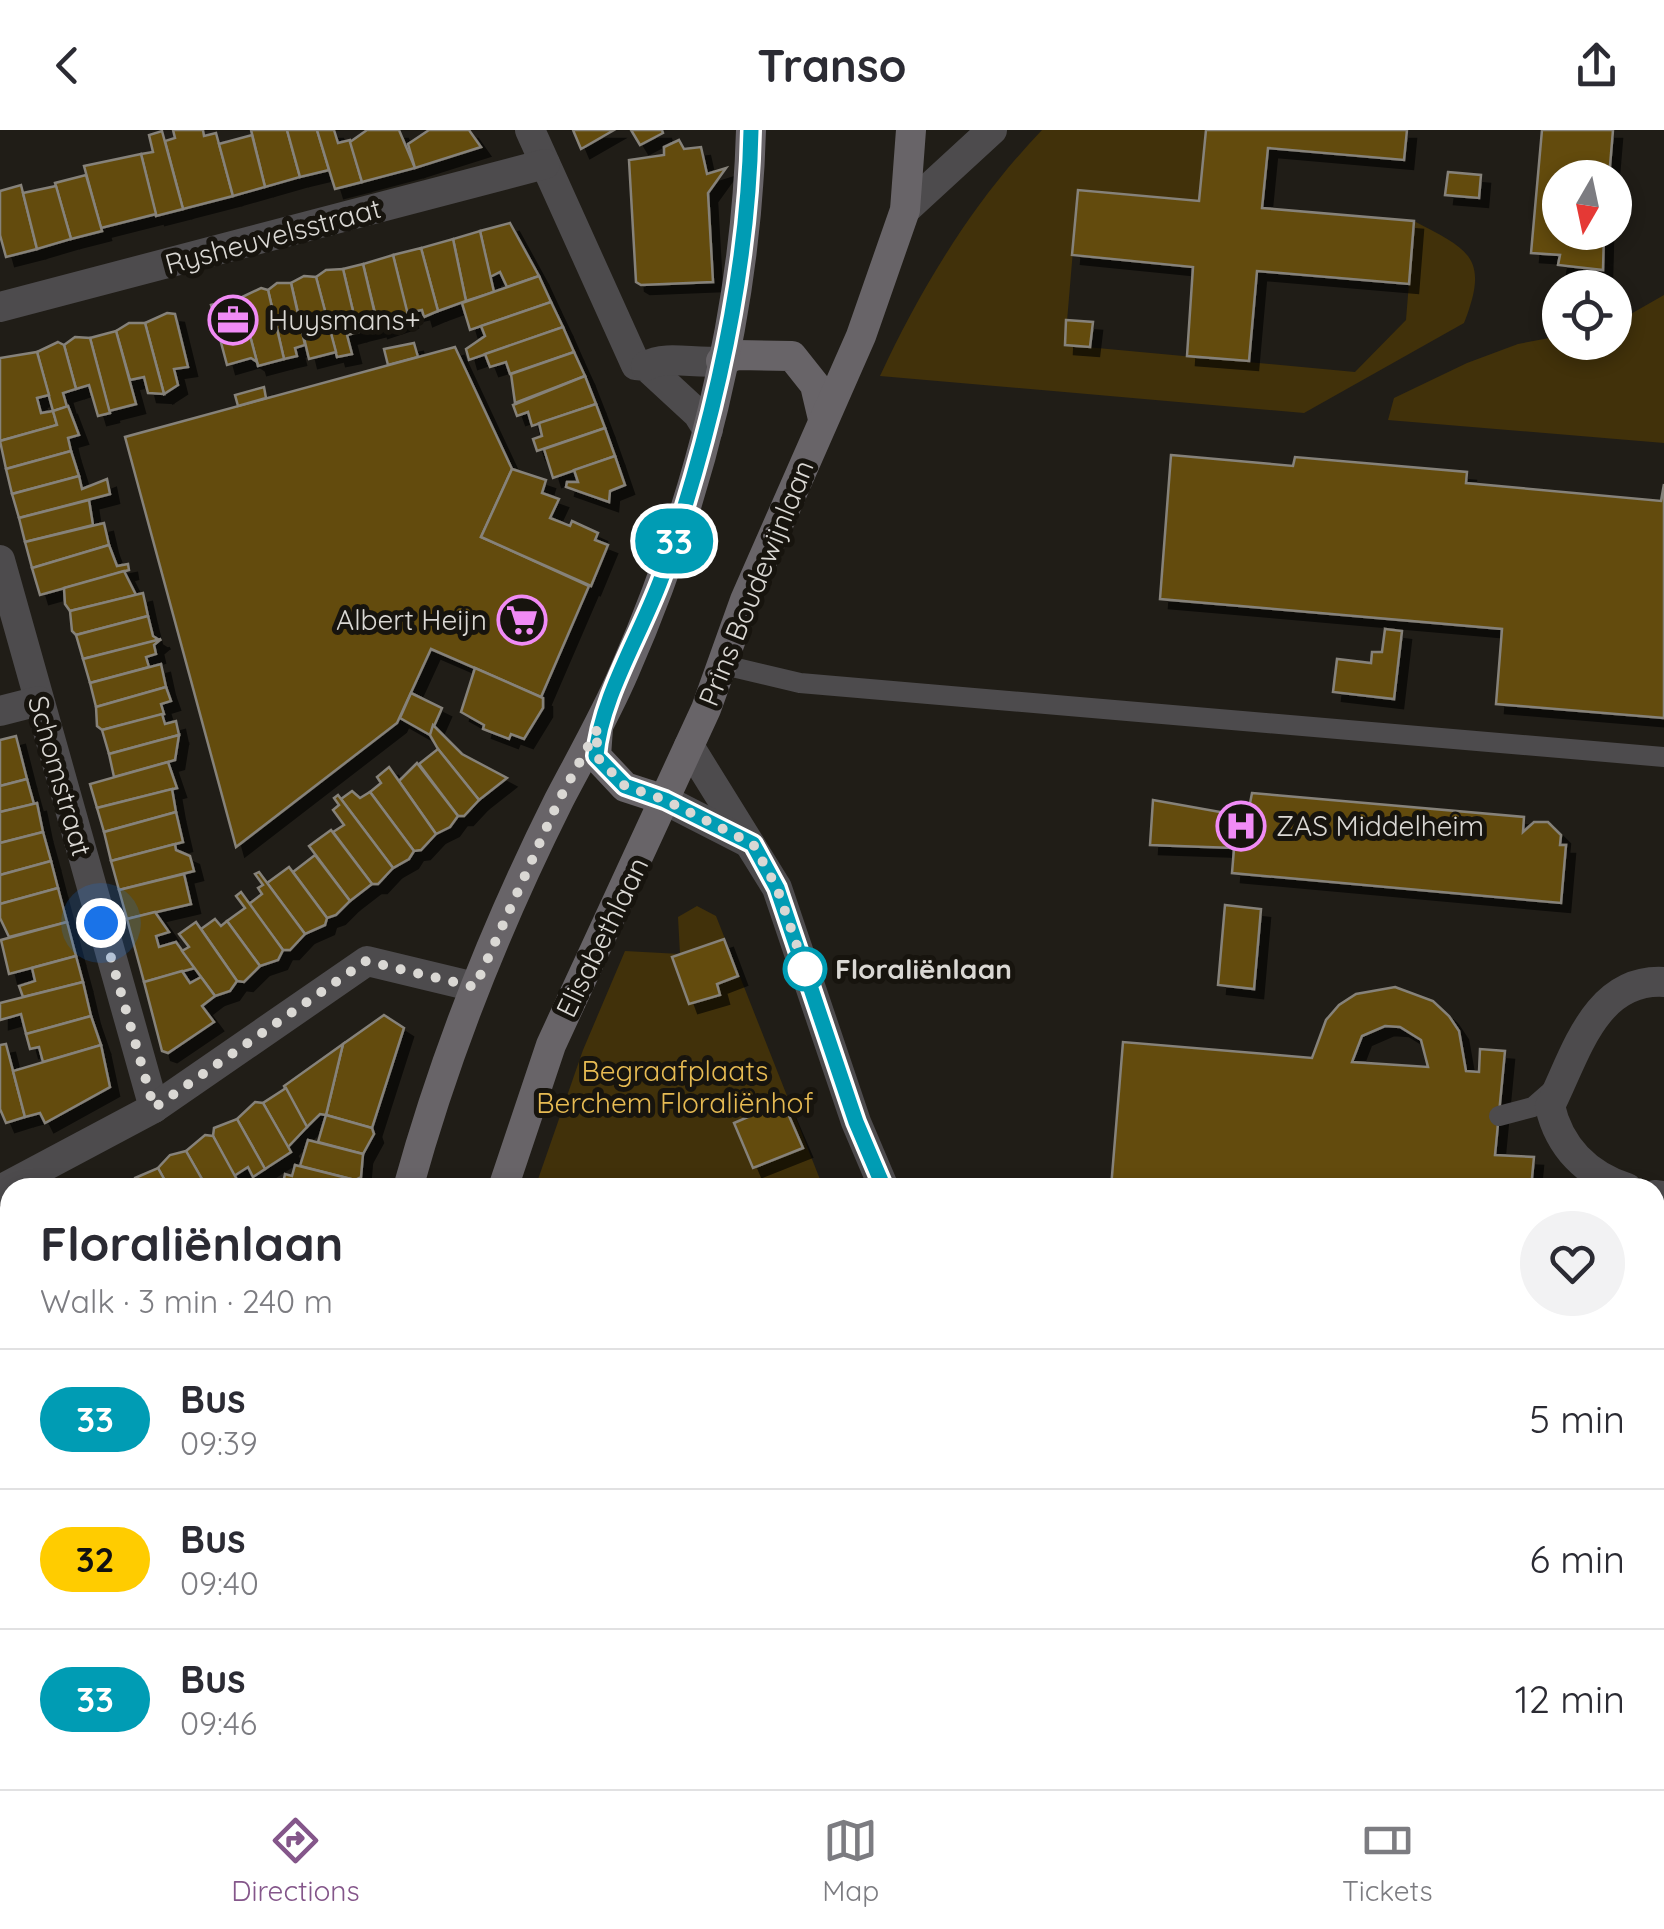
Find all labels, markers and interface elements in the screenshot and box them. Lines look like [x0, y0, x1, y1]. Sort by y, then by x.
text: Transo [757, 37, 907, 93]
icon: back [40, 38, 95, 93]
icon: share [1569, 38, 1624, 93]
north arrow [1542, 160, 1632, 250]
map controls [1542, 160, 1632, 360]
street label: Rysheuvelsstraat [161, 190, 385, 281]
button: locate [1542, 270, 1632, 360]
office icon: Huysmans+ [207, 294, 259, 346]
place label: Huysmans+ [268, 302, 420, 337]
street label: Prins Boudewijnlaan [690, 455, 821, 711]
line badge: 33 [629, 508, 719, 574]
text: 33 [655, 519, 693, 563]
supermarket icon: Albert Heijn [496, 594, 548, 646]
place label: Albert Heijn [336, 602, 487, 637]
street label: Schomstraat [21, 692, 100, 860]
hospital icon: ZAS Middelheim [1215, 800, 1267, 852]
place label: ZAS Middelheim [1276, 808, 1484, 843]
street label: Elisabethlaan [548, 851, 655, 1023]
your location [76, 898, 126, 948]
marker: Floraliënlaan [784, 948, 826, 990]
place label: Floraliënlaan [835, 951, 1012, 986]
park label: Begraafplaats Berchem Floraliënhof [536, 1053, 814, 1120]
button: heart [1520, 1211, 1625, 1316]
text: Floraliënlaan [40, 1213, 343, 1273]
text: Walk · 3 min · 240 m [40, 1281, 333, 1321]
text: Bus [180, 1375, 246, 1423]
text: 5 min [1529, 1395, 1625, 1443]
text: 33 [76, 1397, 114, 1441]
text: 09:39 [180, 1423, 258, 1463]
text: Bus [180, 1515, 246, 1563]
text: 6 min [1529, 1535, 1625, 1583]
text: 32 [76, 1537, 114, 1581]
text: 09:40 [180, 1563, 259, 1603]
text: Bus [180, 1655, 246, 1703]
text: 12 min [1515, 1675, 1625, 1723]
text: 33 [76, 1677, 114, 1721]
text: 09:46 [180, 1703, 257, 1743]
tab: Directions [231, 1813, 360, 1908]
tab: Map [822, 1813, 879, 1908]
tab: Tickets [1342, 1813, 1433, 1908]

